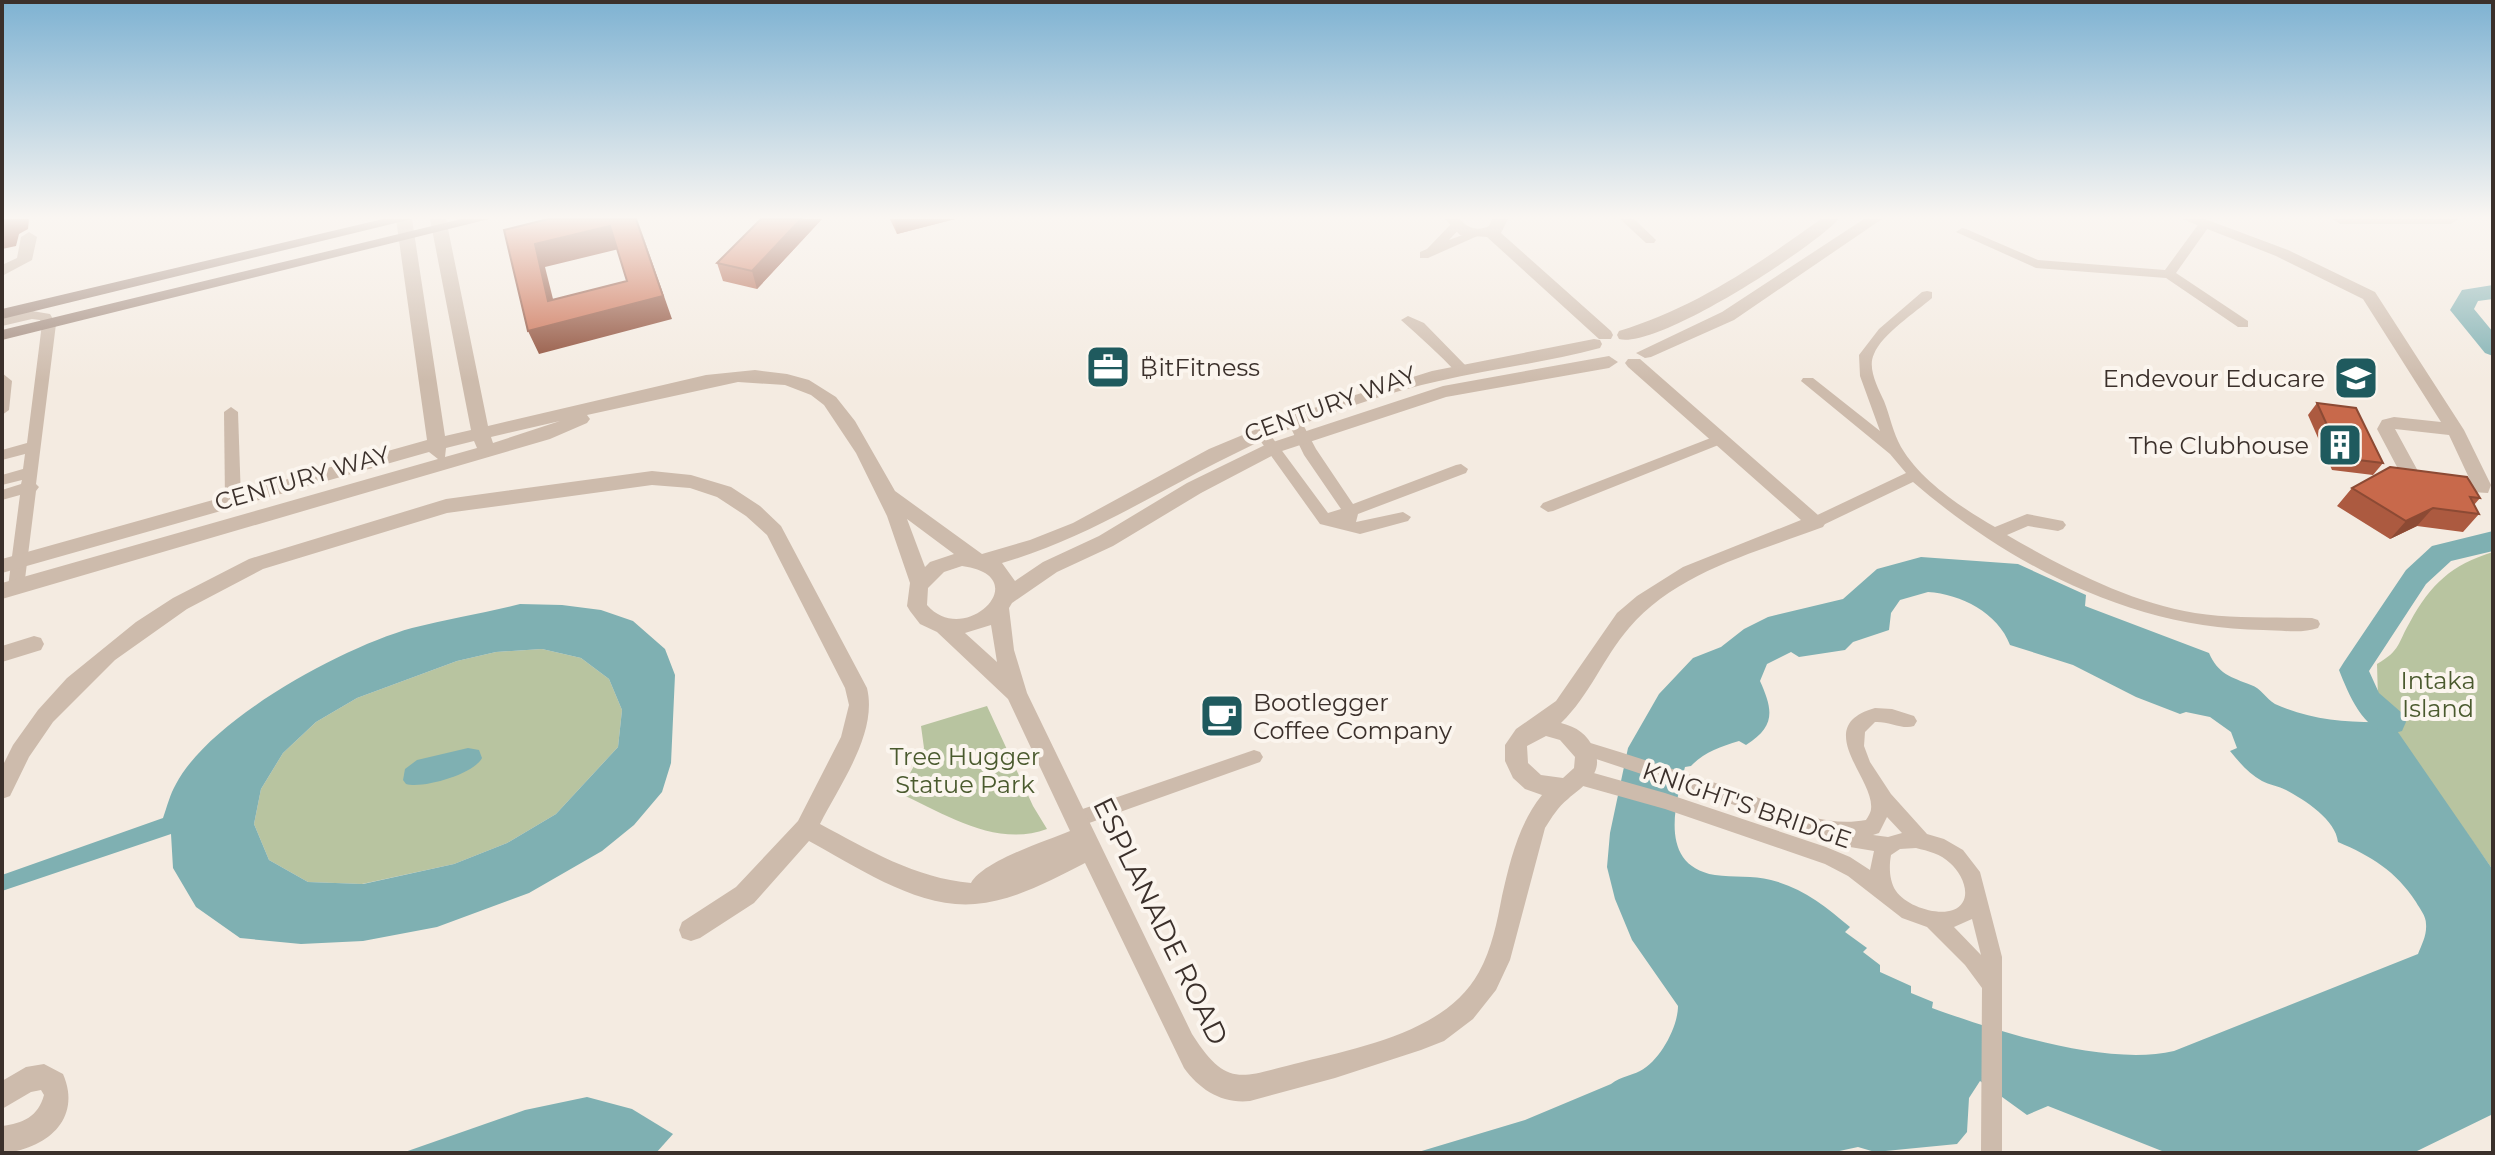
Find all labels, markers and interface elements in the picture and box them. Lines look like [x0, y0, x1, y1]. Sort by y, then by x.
office icon: ₿itFitness [1084, 343, 1132, 391]
place label: ₿itFitness [1139, 353, 1260, 382]
school or university icon: Endevour Educare [2332, 354, 2380, 402]
street label: CENTURY WAY [1240, 359, 1421, 449]
place label: Endevour Educare [2103, 364, 2325, 393]
building icon: The Clubhouse [2316, 421, 2364, 469]
place label: The Clubhouse [2129, 431, 2309, 460]
street label: CENTURY WAY [211, 439, 394, 517]
park label: Intaka Island [2400, 666, 2476, 723]
place label: Bootlegger Coffee Company [1253, 688, 1452, 745]
cafe icon: Bootlegger Coffee Company [1198, 692, 1246, 740]
park label: Tree Hugger Statue Park [890, 742, 1040, 799]
street label: KNIGHT'S BRIDGE [1639, 756, 1855, 854]
street label: ESPLANADE ROAD [1086, 792, 1236, 1050]

